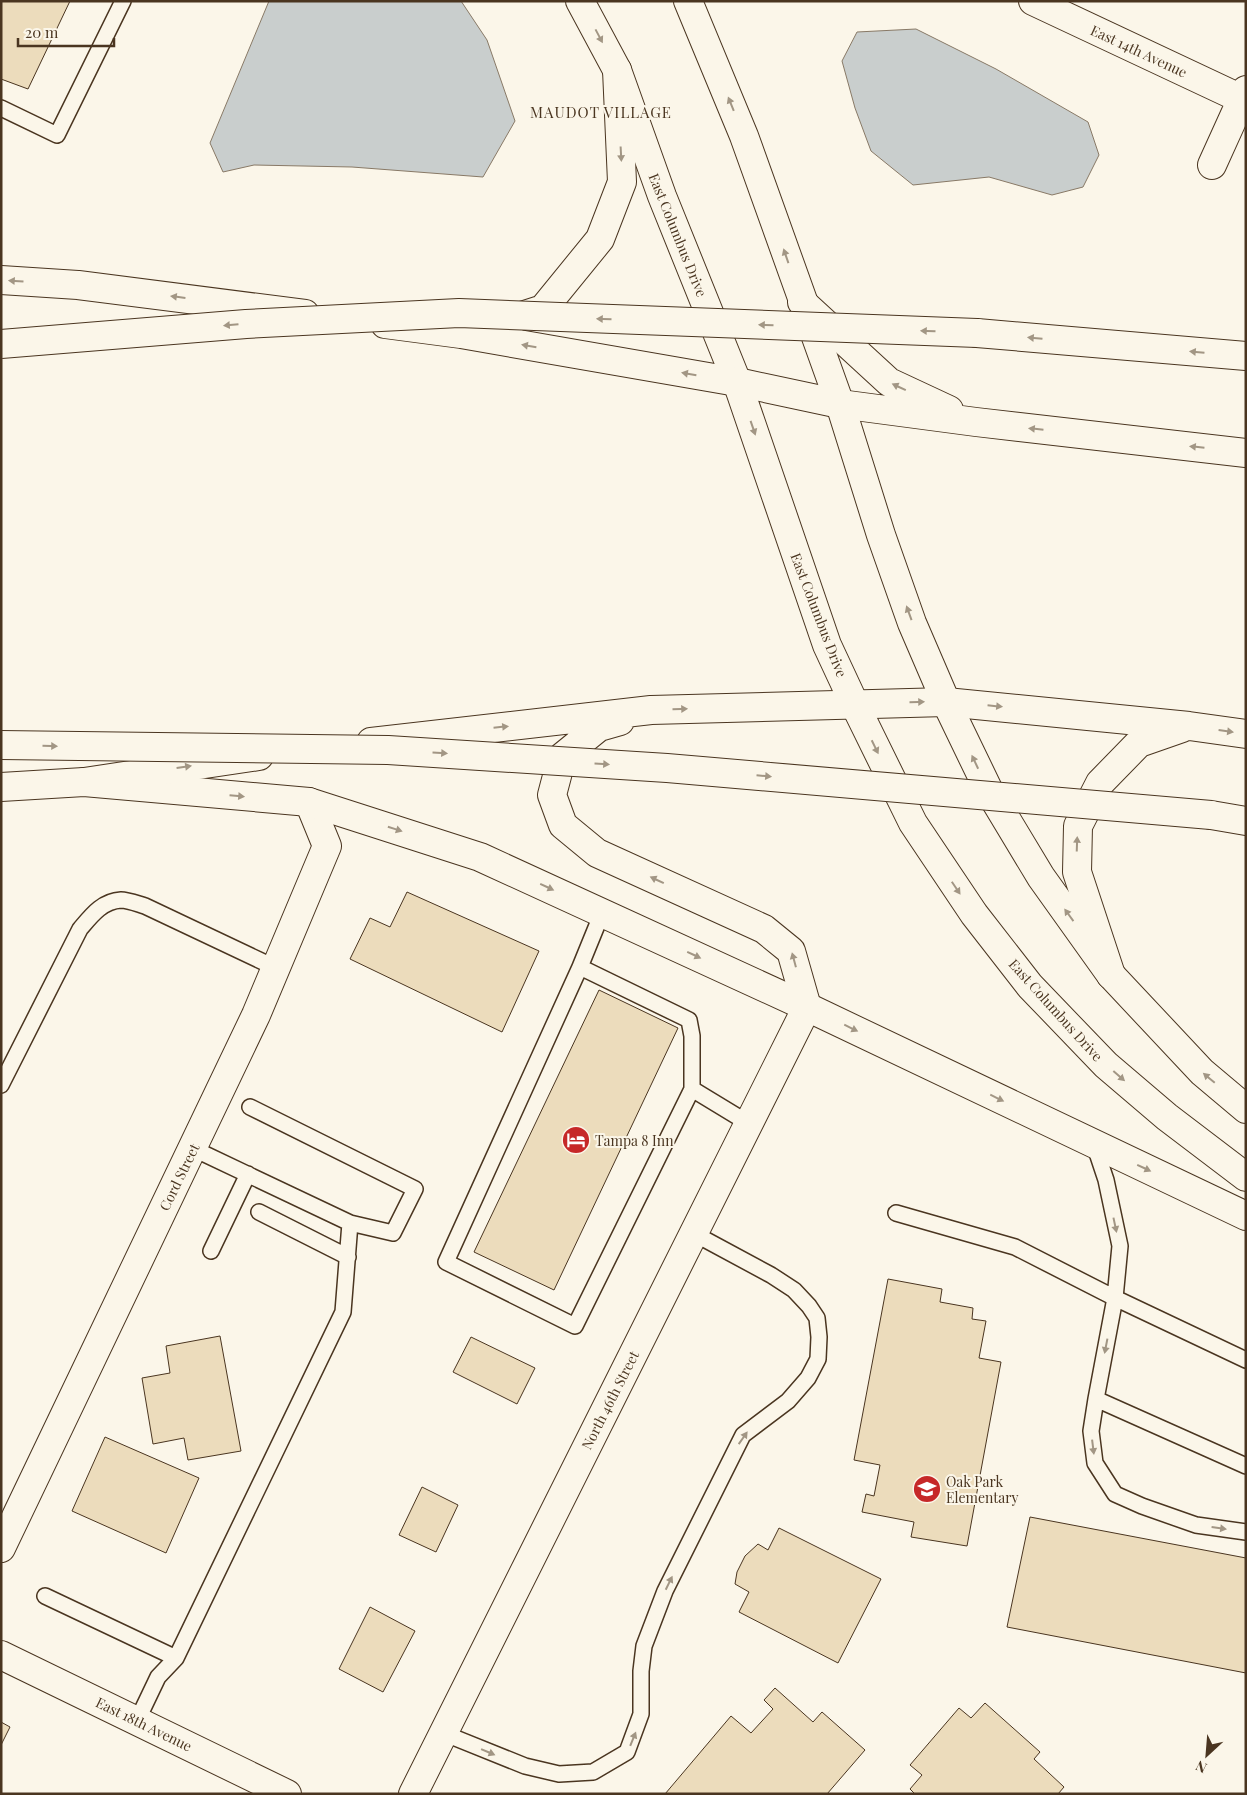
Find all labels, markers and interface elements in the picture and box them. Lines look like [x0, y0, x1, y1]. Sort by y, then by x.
scale bar [18, 15, 114, 47]
street label: East 14th Avenue [1088, 20, 1190, 82]
text: 20 m [25, 22, 59, 42]
one-way arrow [594, 29, 603, 42]
one-way arrow [726, 97, 734, 111]
district label: MAUDOT VILLAGE [530, 102, 672, 122]
one-way arrow [617, 146, 625, 162]
street label: East Columbus Drive [645, 170, 711, 300]
one-way arrow [782, 249, 789, 264]
one-way arrow [8, 276, 24, 284]
one-way arrow [169, 293, 185, 301]
one-way arrow [595, 314, 611, 322]
one-way arrow [223, 321, 239, 329]
one-way arrow [758, 321, 774, 329]
one-way arrow [920, 327, 936, 335]
one-way arrow [1027, 334, 1043, 342]
one-way arrow [521, 341, 537, 349]
one-way arrow [1189, 348, 1205, 356]
one-way arrow [681, 369, 697, 377]
one-way arrow [892, 383, 906, 391]
one-way arrow [749, 421, 757, 436]
one-way arrow [1028, 425, 1044, 433]
one-way arrow [1189, 443, 1205, 451]
street label: East Columbus Drive [787, 550, 851, 680]
one-way arrow [905, 606, 912, 621]
one-way arrow [910, 698, 926, 706]
one-way arrow [987, 702, 1003, 710]
one-way arrow [673, 705, 689, 713]
one-way arrow [494, 723, 510, 731]
one-way arrow [1218, 727, 1234, 735]
one-way arrow [872, 740, 880, 754]
one-way arrow [42, 742, 58, 750]
one-way arrow [432, 750, 448, 758]
one-way arrow [971, 755, 979, 769]
one-way arrow [594, 760, 610, 768]
one-way arrow [176, 763, 192, 771]
one-way arrow [756, 773, 772, 781]
one-way arrow [229, 792, 245, 800]
one-way arrow [388, 826, 403, 834]
one-way arrow [1074, 836, 1082, 852]
one-way arrow [650, 875, 664, 883]
one-way arrow [951, 881, 961, 894]
one-way arrow [539, 883, 554, 891]
one-way arrow [1063, 909, 1074, 922]
one-way arrow [687, 951, 701, 959]
one-way arrow [790, 952, 798, 967]
street label: East Columbus Drive [1005, 955, 1107, 1065]
one-way arrow [844, 1024, 858, 1032]
one-way arrow [1113, 1070, 1125, 1082]
one-way arrow [1203, 1072, 1215, 1084]
one-way arrow [990, 1094, 1004, 1102]
hotel icon: Tampa 8 Inn [561, 1125, 591, 1155]
place label: Tampa 8 Inn [595, 1131, 674, 1150]
street label: Cord Street [155, 1139, 204, 1214]
one-way arrow [1137, 1164, 1151, 1172]
one-way arrow [1111, 1217, 1119, 1233]
one-way arrow [1102, 1338, 1110, 1353]
street label: North 46th Street [577, 1347, 644, 1453]
one-way arrow [738, 1431, 748, 1445]
one-way arrow [1089, 1439, 1097, 1455]
place label: Oak Park Elementary [946, 1472, 1019, 1507]
school or university icon: Oak Park Elementary [912, 1474, 942, 1504]
one-way arrow [1211, 1524, 1227, 1532]
one-way arrow [665, 1575, 673, 1590]
street label: East 18th Avenue [93, 1692, 195, 1756]
north arrow [1182, 1730, 1232, 1780]
one-way arrow [629, 1732, 637, 1746]
one-way arrow [481, 1748, 495, 1756]
text: N [1192, 1756, 1210, 1778]

